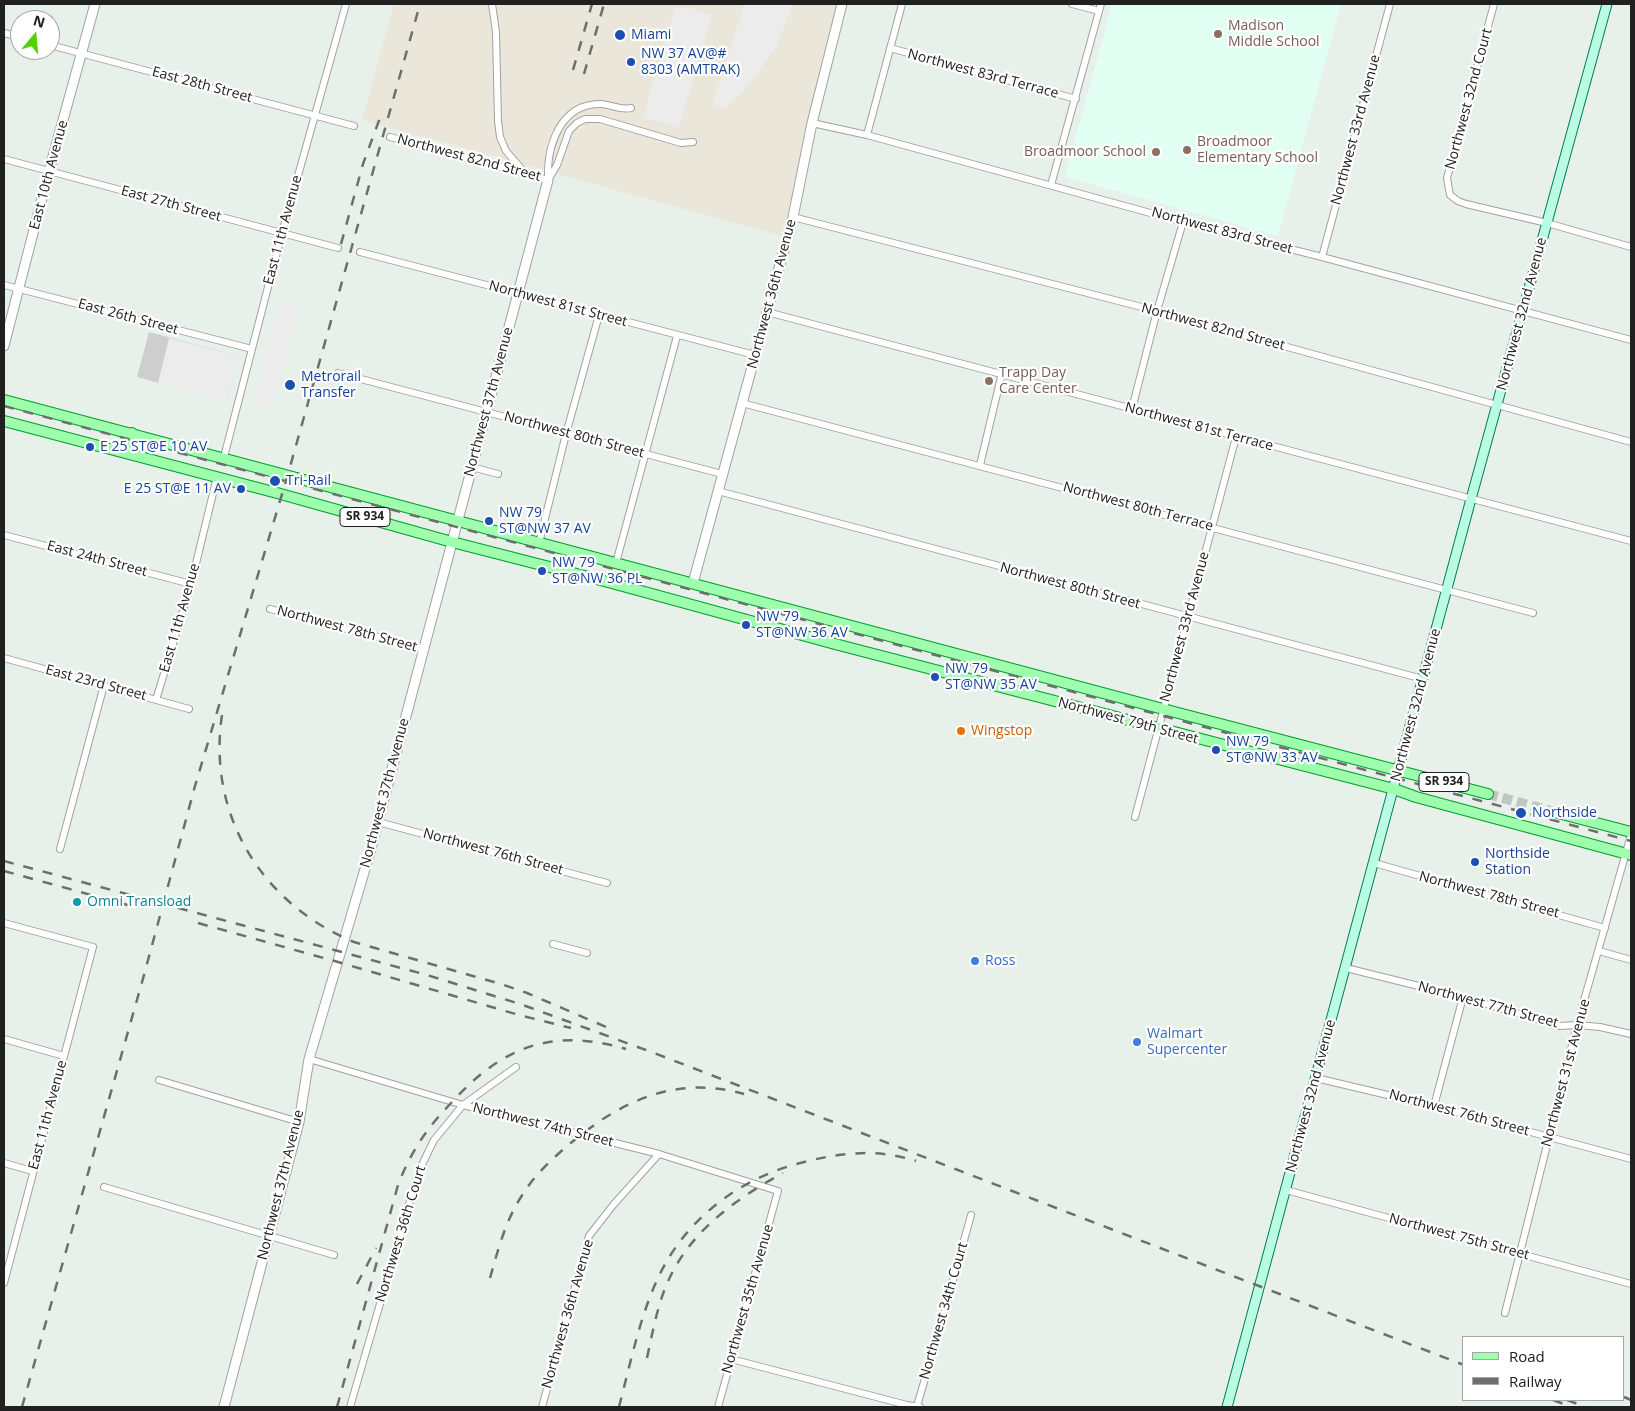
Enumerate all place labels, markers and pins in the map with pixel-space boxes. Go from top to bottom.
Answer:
place label: Madison Middle School [1228,18,1320,50]
place label: Miami [631,27,671,43]
marker: Miami [613,28,627,42]
marker: Madison Middle School [1212,28,1224,40]
place label: NW 37 AV@# 8303 (AMTRAK) [641,46,740,78]
marker: NW 37 AV@# 8303 (AMTRAK) [625,56,637,68]
place label: Broadmoor Elementary School [1197,134,1318,166]
place label: Broadmoor School [1024,144,1146,160]
marker: Broadmoor Elementary School [1181,144,1193,156]
marker: Broadmoor School [1150,146,1162,158]
place label: Trapp Day Care Center [999,365,1077,398]
place label: Metrorail Transfer [301,369,361,402]
marker: Trapp Day Care Center [983,375,995,387]
marker: Metrorail Transfer [283,378,297,392]
place label: E 25 ST@E 10 AV [100,439,207,455]
marker: E 25 ST@E 10 AV [84,441,96,453]
place label: Tri-Rail [286,473,331,489]
marker: Tri-Rail [268,474,282,488]
place label: E 25 ST@E 11 AV [124,481,231,497]
marker: E 25 ST@E 11 AV [235,483,247,495]
place label: NW 79 ST@NW 37 AV [499,505,591,538]
marker: NW 79 ST@NW 37 AV [483,515,495,527]
place label: NW 79 ST@NW 36 PL [552,555,642,588]
marker: NW 79 ST@NW 36 PL [536,565,548,577]
place label: NW 79 ST@NW 36 AV [756,609,848,642]
marker: NW 79 ST@NW 36 AV [740,619,752,631]
place label: NW 79 ST@NW 35 AV [945,661,1037,694]
marker: NW 79 ST@NW 35 AV [929,671,941,683]
place label: Wingstop [971,723,1032,739]
marker: Wingstop [955,725,967,737]
place label: NW 79 ST@NW 33 AV [1226,734,1318,766]
marker: NW 79 ST@NW 33 AV [1210,744,1222,756]
place label: Northside [1532,805,1597,821]
marker: Northside [1514,806,1528,820]
place label: Northside Station [1485,846,1550,879]
marker: Northside Station [1469,856,1481,868]
place label: Omni Transload [87,894,191,910]
marker: Omni Transload [71,896,83,908]
place label: Ross [985,953,1015,969]
marker: Ross [969,955,981,967]
place label: Walmart Supercenter [1147,1026,1227,1058]
marker: Walmart Supercenter [1131,1036,1143,1048]

